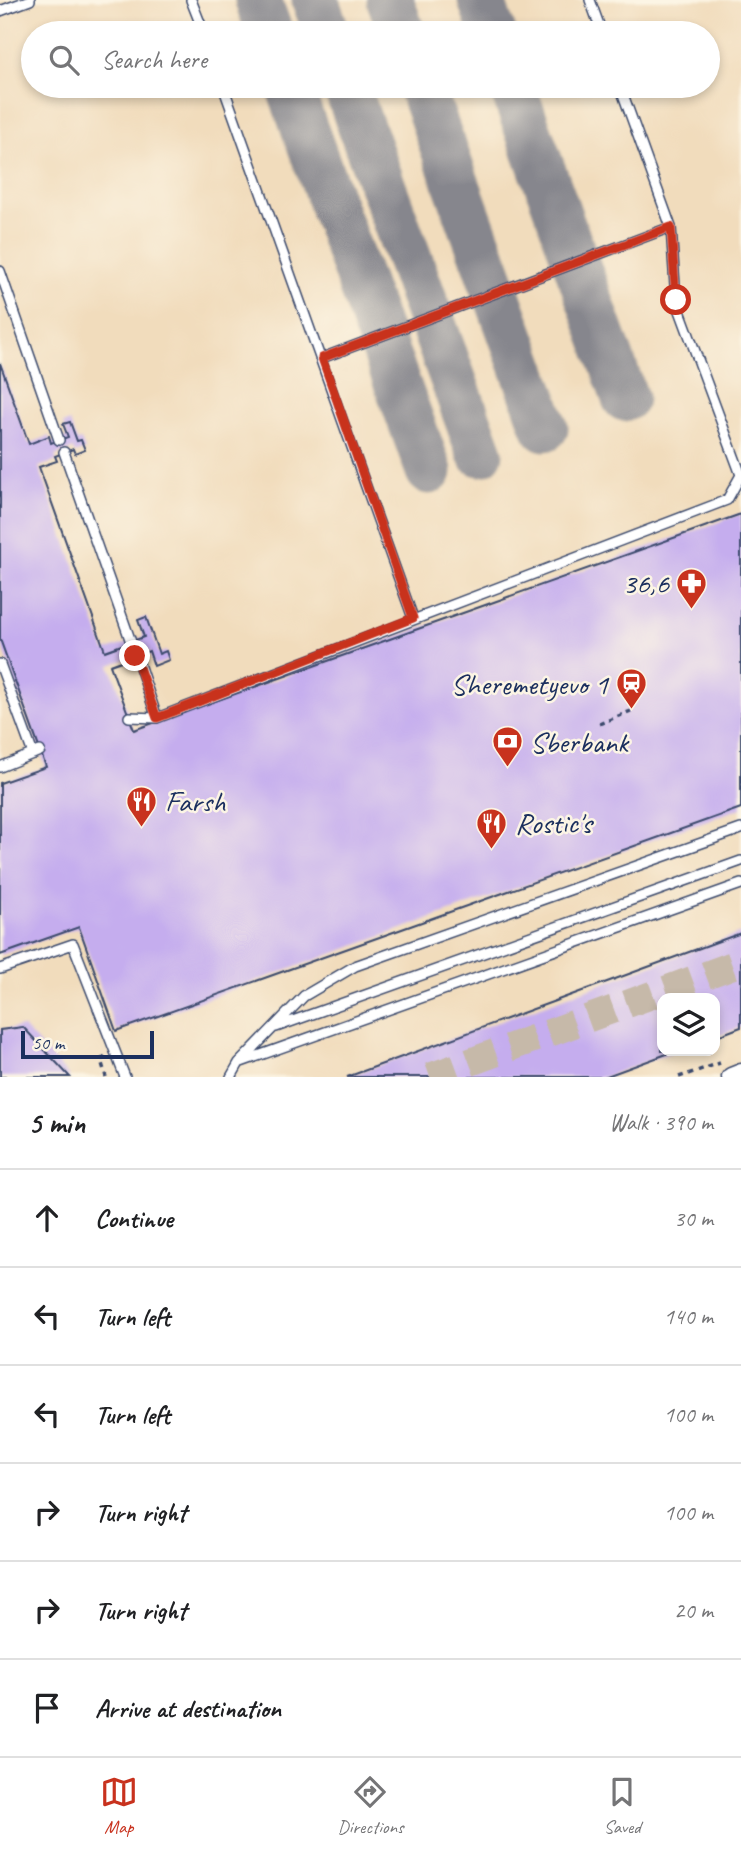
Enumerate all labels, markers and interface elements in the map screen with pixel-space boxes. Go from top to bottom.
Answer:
search box [21,21,720,98]
icon: search [45,41,83,79]
text: Search here [101,43,207,76]
route start [660,284,691,315]
place label: 36,6 [623,564,670,602]
pharmacy icon: 36,6 [675,566,709,610]
route end [119,640,150,671]
place label: Sheremetyevo 1 [451,665,609,703]
station icon: Sheremetyevo 1 [614,667,648,711]
place label: Sberbank [530,723,630,761]
bank icon: Sberbank [490,725,524,769]
place label: Farsh [165,782,226,820]
restaurant icon: Farsh [125,784,159,828]
place label: Rostiс's [515,804,594,842]
restaurant icon: Rostiс's [475,806,509,850]
map controls [657,993,720,1056]
button: layers [657,993,720,1056]
scale bar [21,1028,154,1060]
text: 50 m [32,1031,64,1055]
text: 5 min [28,1104,85,1142]
text: Walk · 390 m [609,1108,713,1137]
icon: ahead [28,1199,66,1237]
text: Continue [95,1202,173,1235]
text: 30 m [674,1204,713,1233]
icon: left [28,1297,66,1335]
text: Turn left [95,1300,170,1333]
text: 140 m [664,1302,713,1331]
icon: left [28,1395,66,1433]
text: Turn left [95,1398,170,1431]
text: 100 m [664,1400,713,1429]
icon: right [28,1493,66,1531]
text: Turn right [95,1496,186,1529]
text: 100 m [664,1498,713,1527]
icon: right [28,1591,66,1629]
text: Turn right [95,1594,186,1627]
text: 20 m [674,1596,713,1625]
icon: arrive [28,1689,66,1727]
text: Arrive at destination [95,1692,281,1725]
tab: Map [100,1773,138,1839]
tab: Directions [337,1773,404,1839]
tab: Saved [603,1773,641,1839]

